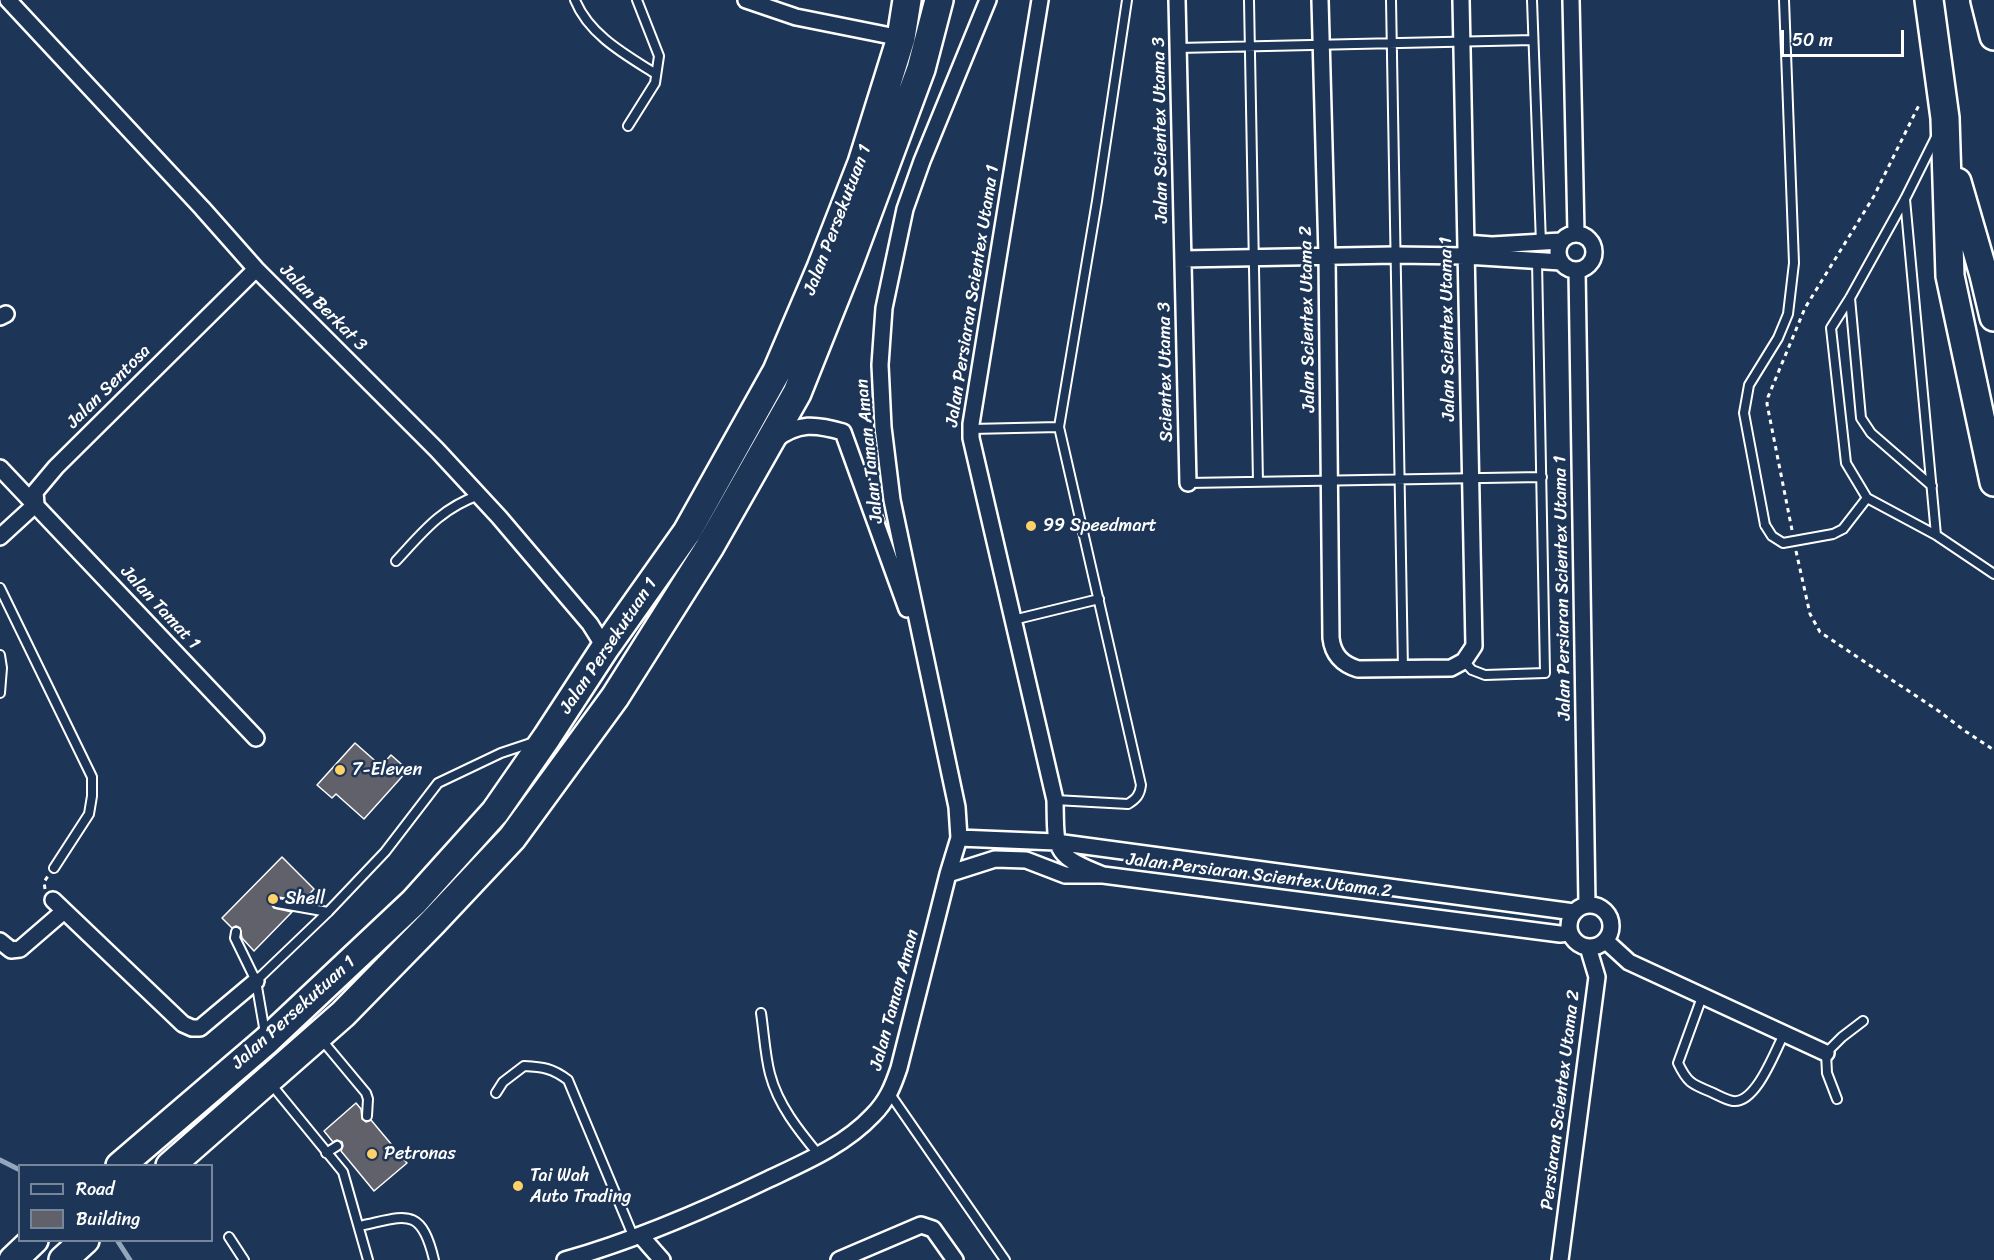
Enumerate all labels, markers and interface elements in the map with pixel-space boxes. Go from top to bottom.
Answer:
scale bar [1784,18,1907,56]
text: 50 m [1792,24,1833,56]
street label: Jalan Scientex Utama 3 [1149,37,1173,223]
street label: Jalan Persekutuan 1 [799,142,877,298]
street label: Jalan Persiaran Scientex Utama 1 [942,164,1004,428]
street label: Jalan Scientex Utama 2 [1296,225,1320,413]
street label: Jalan Scientex Utama 1 [1436,237,1460,421]
street label: Jalan Berkat 3 [275,260,371,356]
street label: Scientex Utama 3 [1154,302,1178,442]
street label: Jalan Sentosa [63,341,155,433]
street label: Jalan Taman Aman [852,378,888,524]
street label: Jalan Persiaran Scientex Utama 1 [1550,455,1576,721]
place label: 99 Speedmart [1043,515,1157,537]
marker: 99 Speedmart [1024,519,1038,533]
street label: Jalan Tamat 1 [116,562,204,654]
street label: Jalan Persekutuan 1 [556,574,662,718]
place label: 7-Eleven [352,759,422,781]
marker: 7-Eleven [333,763,347,777]
street label: Jalan Persiaran Scientex Utama 2 [1125,849,1393,903]
place label: Shell [285,888,325,910]
marker: Shell [266,892,280,906]
street label: Jalan Taman Aman [866,927,924,1073]
street label: Jalan Persekutuan 1 [228,952,360,1074]
street label: Persiaran Scientex Utama 2 [1537,989,1585,1211]
place label: Petronas [384,1143,456,1165]
marker: Petronas [365,1147,379,1161]
legend [18,1164,213,1242]
place label: Tai Wah Auto Trading [530,1165,631,1208]
text: Road [76,1173,115,1205]
marker: Tai Wah Auto Trading [511,1179,525,1193]
text: Building [76,1203,140,1235]

